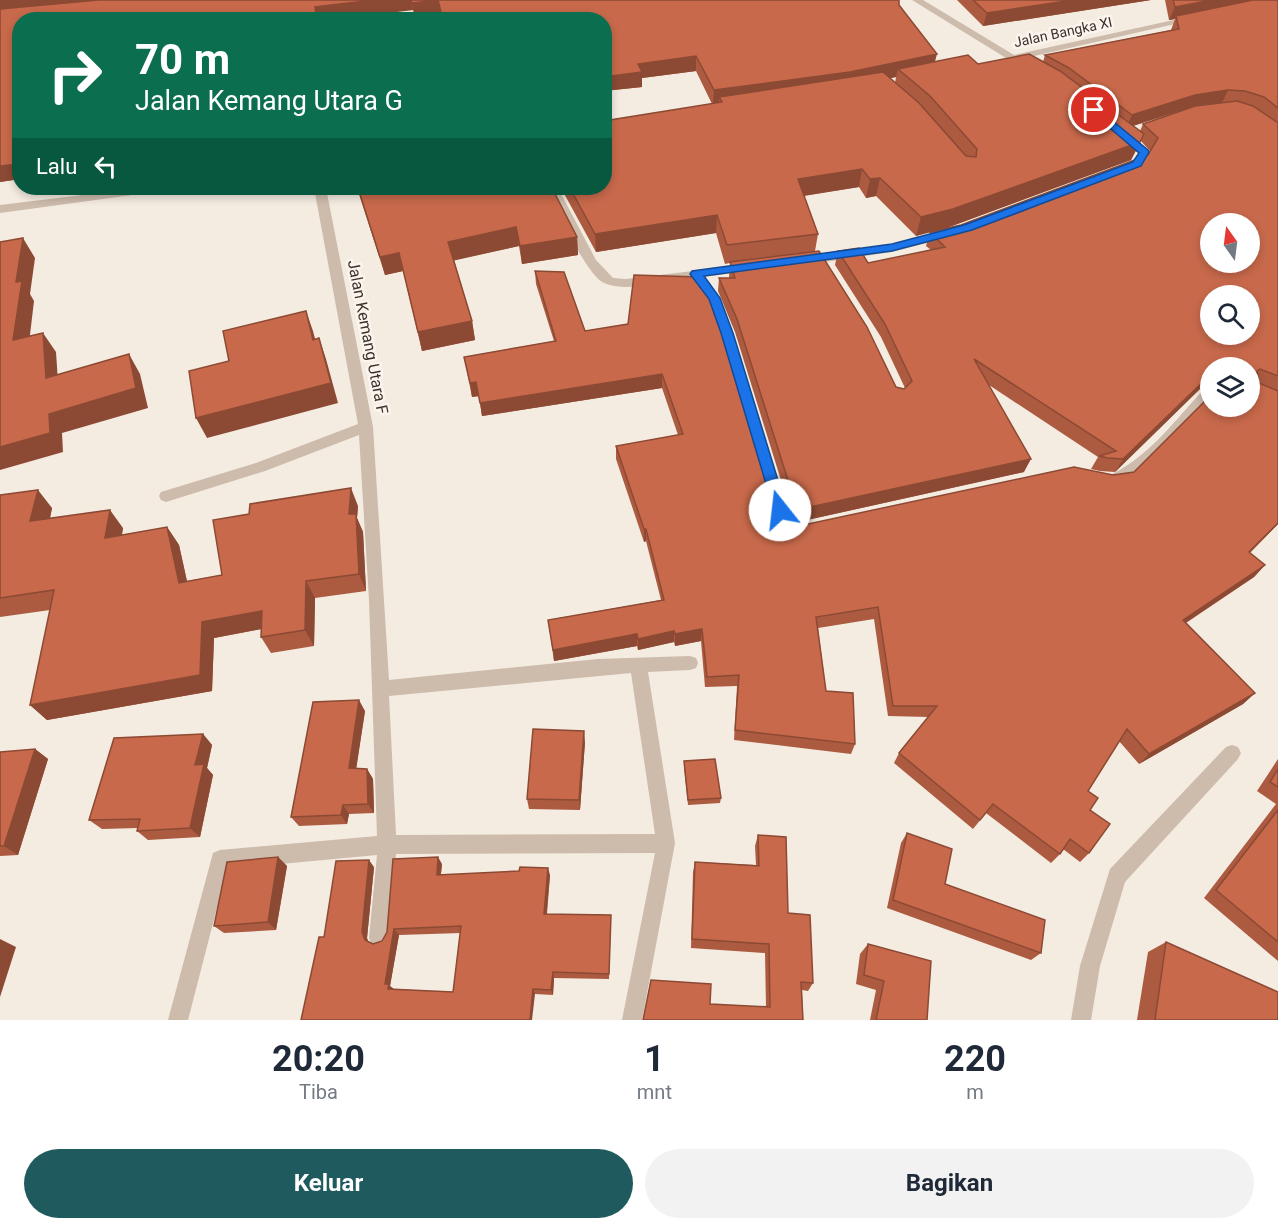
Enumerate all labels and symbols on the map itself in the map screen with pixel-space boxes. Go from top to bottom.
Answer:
street label: Jalan Bangka XI [1012,14,1114,50]
pin [1068,84,1119,135]
north arrow [1200,213,1260,273]
street label: Jalan Kemang Utara F [344,258,392,416]
position arrow [748,478,812,542]

